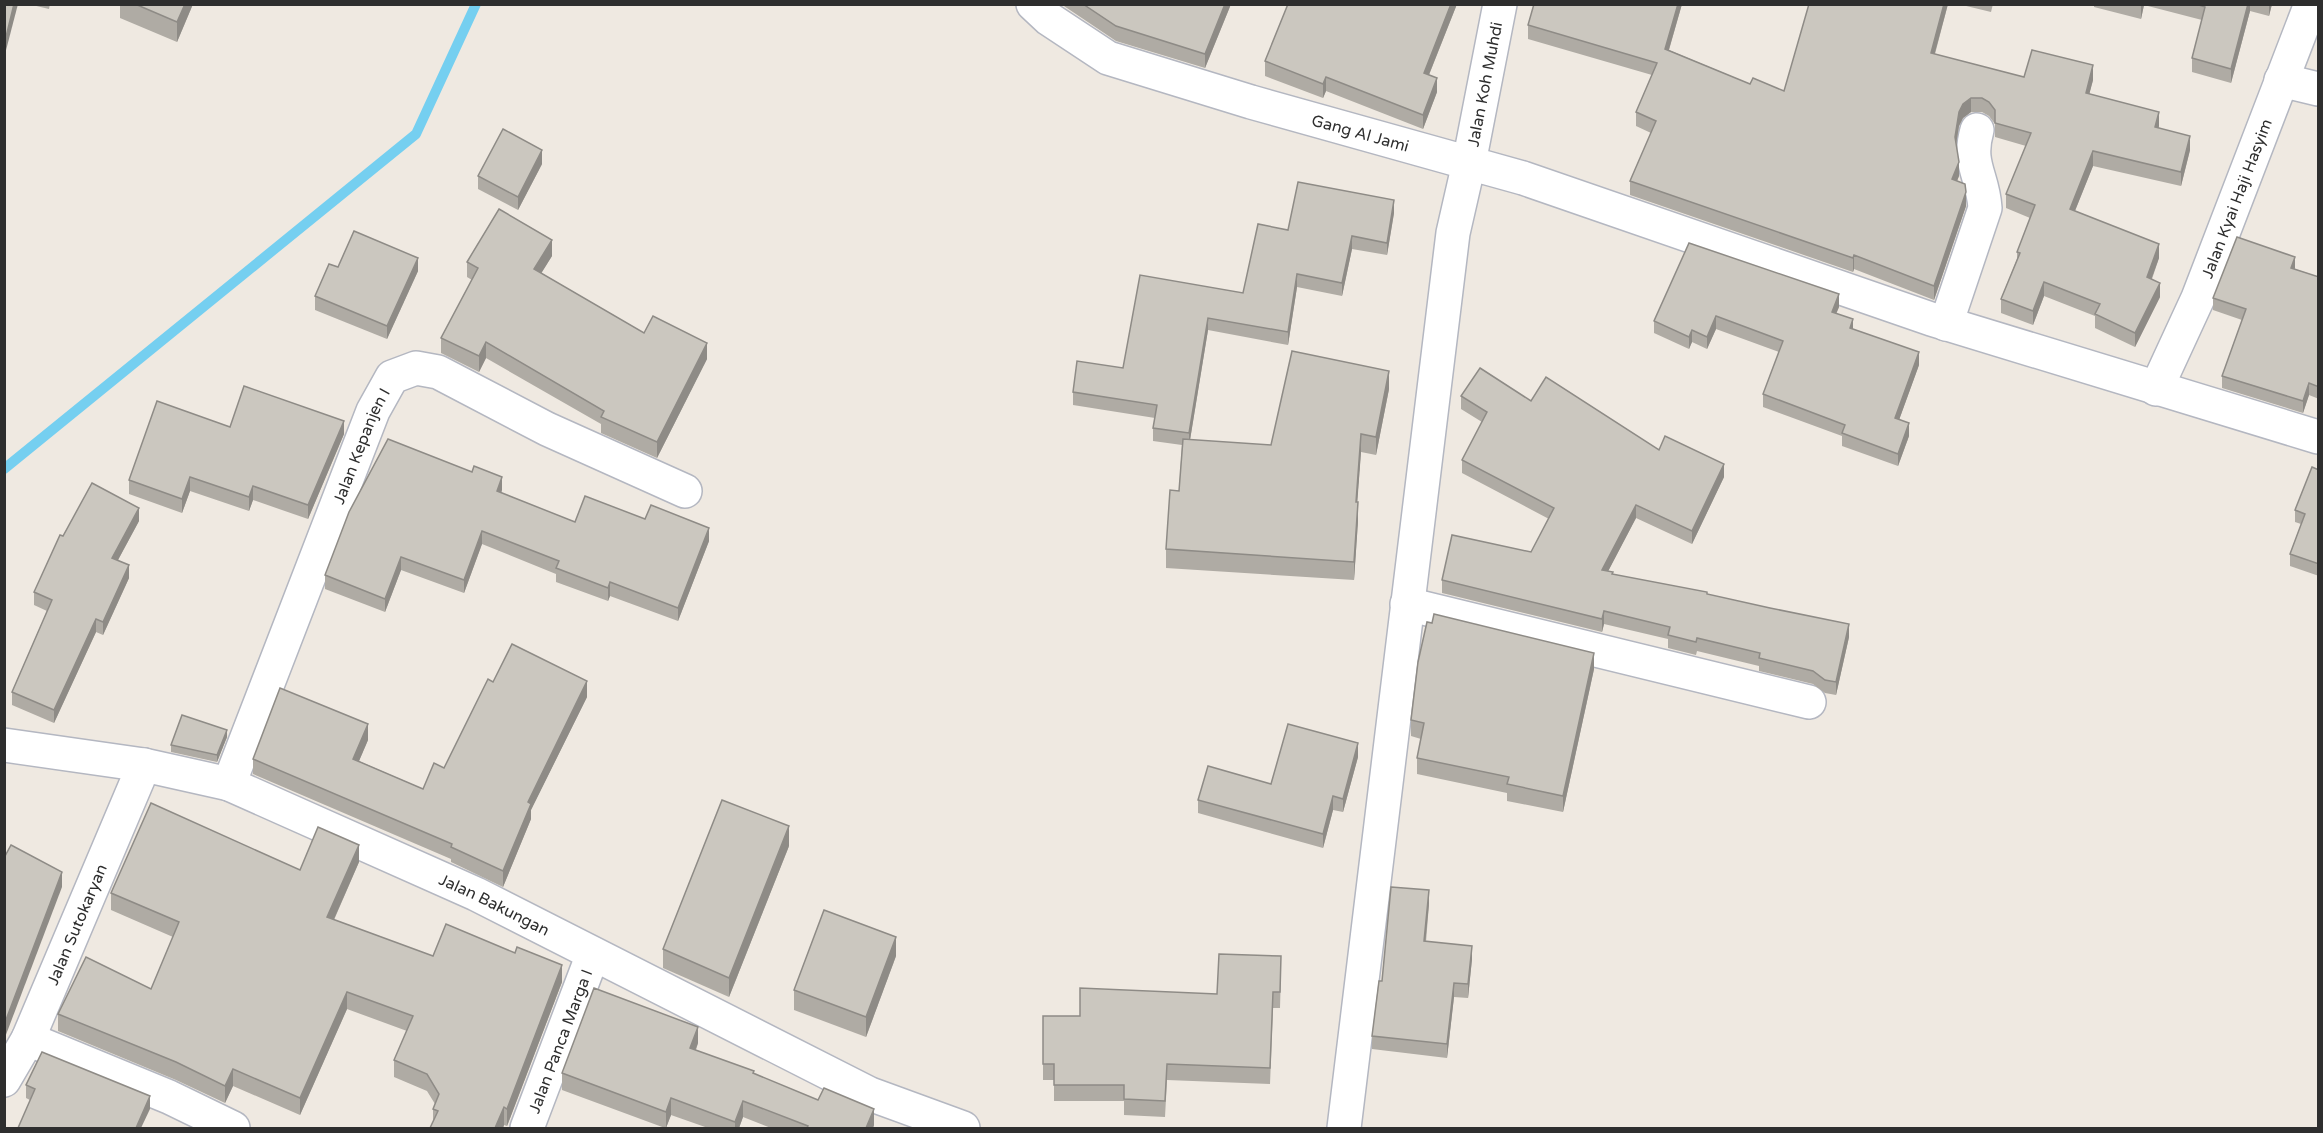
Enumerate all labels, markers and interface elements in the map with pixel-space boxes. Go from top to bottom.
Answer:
street label: Jalan Koh Muhdi [1463,20,1507,148]
street label: Gang Al Jami [1309,110,1411,157]
street label: Jalan Kyai Haji Hasyim [2198,116,2277,281]
street label: Jalan Kepanjen I [329,385,395,507]
street label: Jalan Sutokaryan [43,861,112,988]
street label: Jalan Bakungan [436,870,553,941]
street label: Jalan Panca Marga I [525,967,597,1116]

